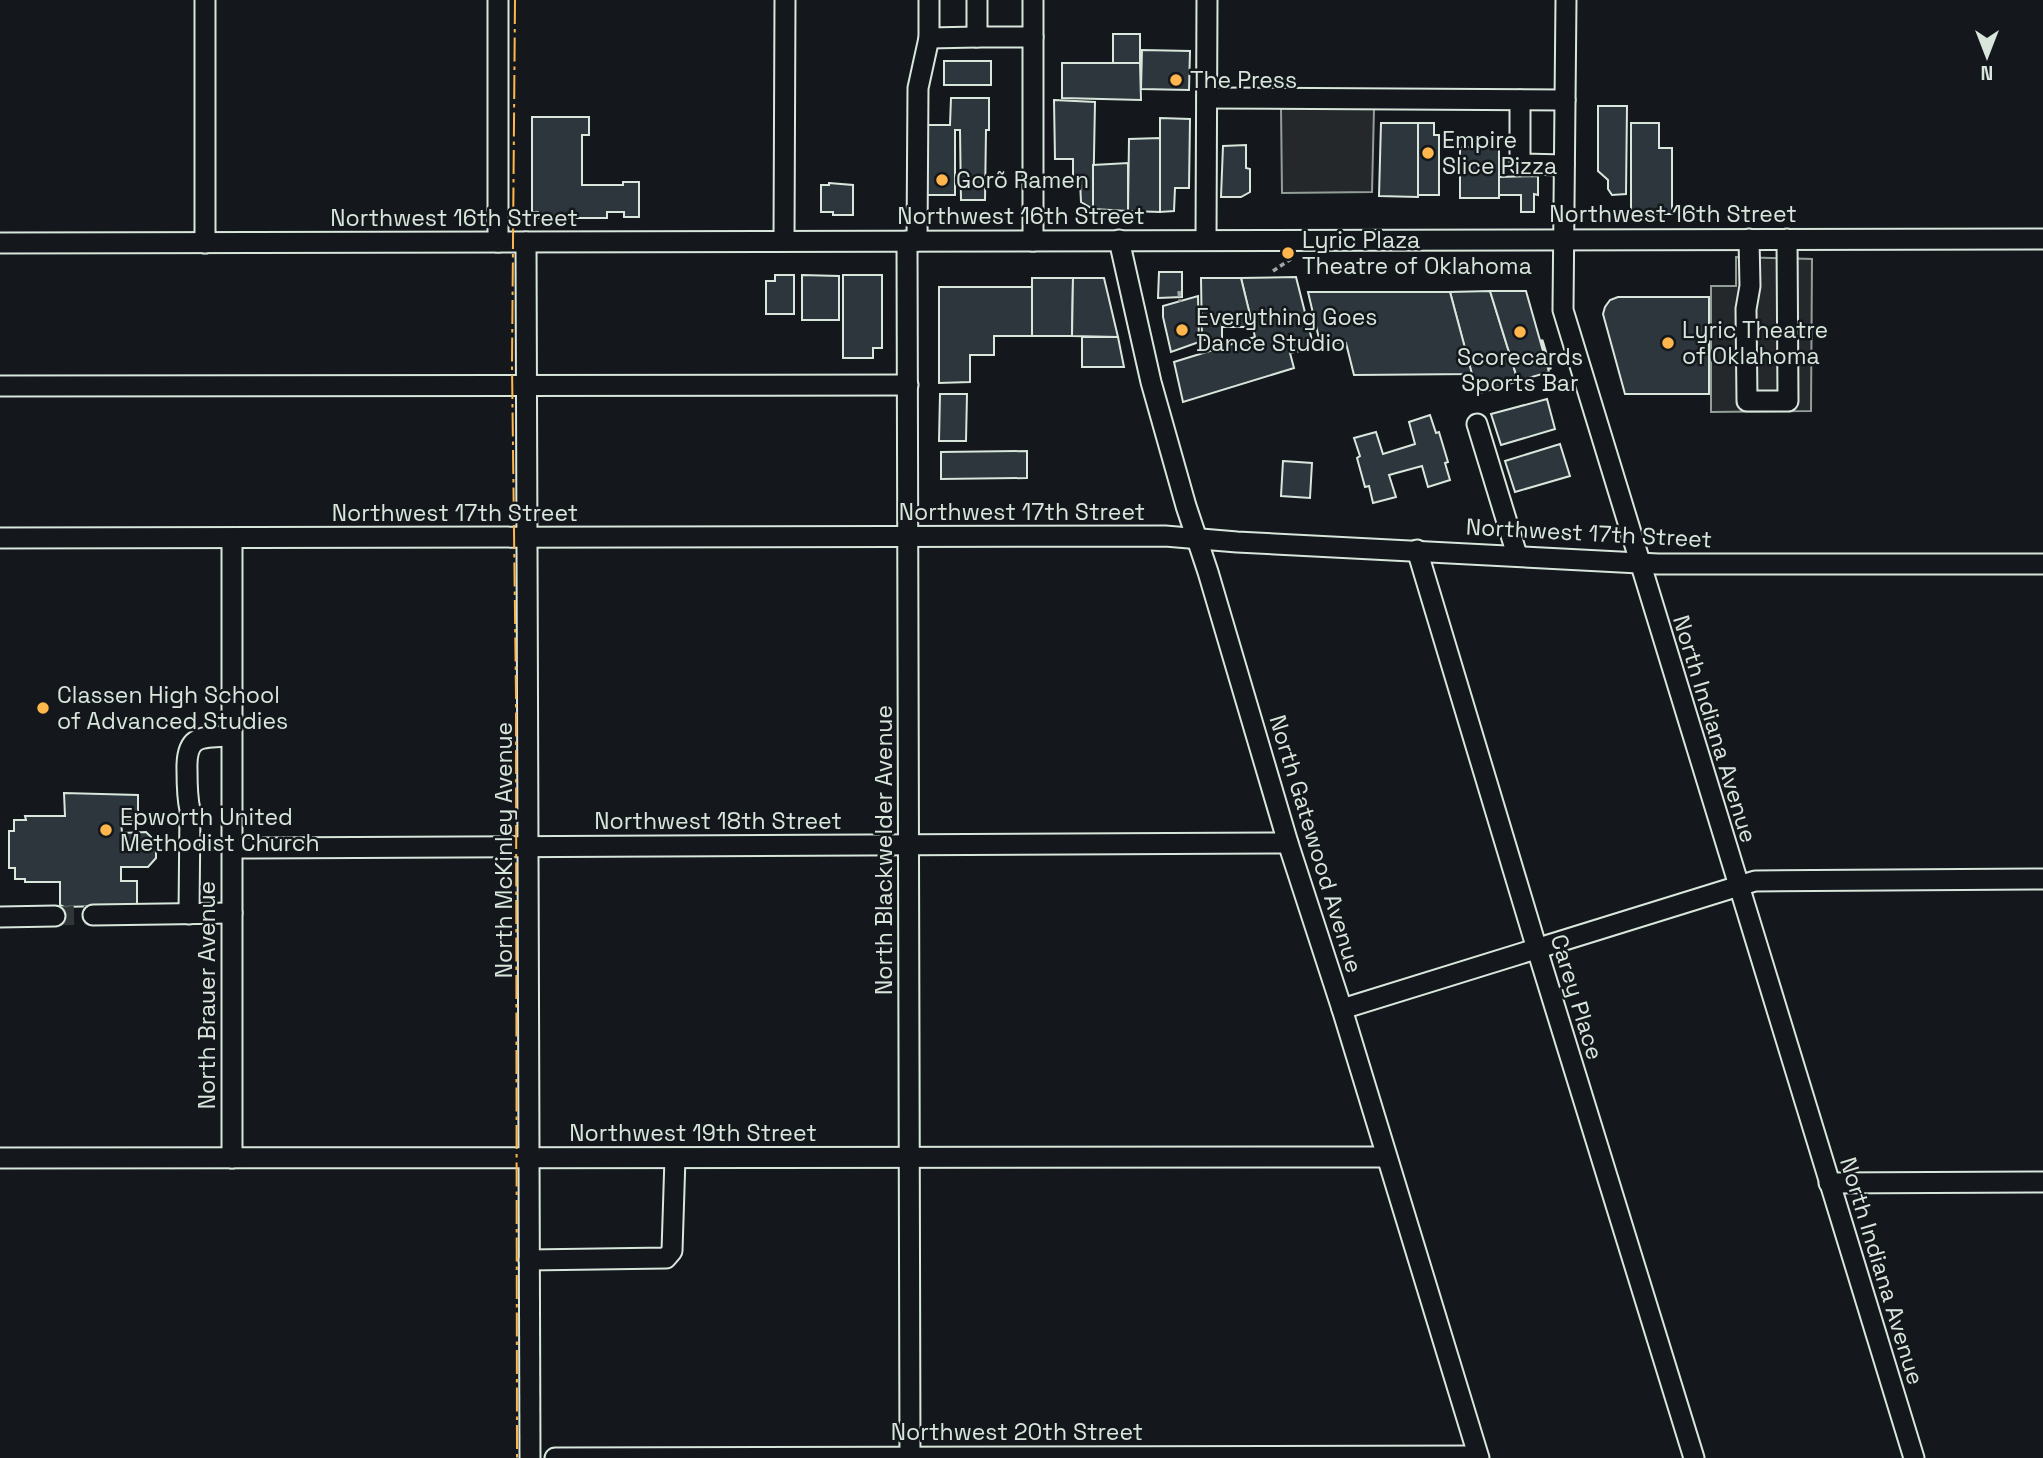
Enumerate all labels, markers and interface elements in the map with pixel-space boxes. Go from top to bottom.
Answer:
north arrow [1952,21,2022,91]
text: N [1981,60,1993,85]
place label: The Press [1190,65,1297,95]
marker: The Press [1168,72,1184,88]
place label: Empire Slice Pizza [1442,125,1557,181]
marker: Empire Slice Pizza [1420,145,1436,161]
place label: Gorõ Ramen [956,165,1089,195]
marker: Gorõ Ramen [934,172,950,188]
street label: Northwest 16th Street [1549,199,1797,229]
street label: Northwest 16th Street [897,201,1145,231]
street label: Northwest 16th Street [330,203,578,233]
place label: Lyric Plaza Theatre of Oklahoma [1302,225,1532,281]
marker: Lyric Plaza Theatre of Oklahoma [1280,245,1296,261]
place label: Everything Goes Dance Studio [1196,302,1377,358]
place label: Lyric Theatre of Oklahoma [1682,315,1828,371]
marker: Everything Goes Dance Studio [1174,322,1190,338]
marker: Scorecards Sports Bar [1512,324,1528,340]
marker: Lyric Theatre of Oklahoma [1660,335,1676,351]
place label: Scorecards Sports Bar [1457,342,1583,398]
street label: Northwest 17th Street [899,497,1145,527]
street label: Northwest 17th Street [332,498,578,528]
street label: Northwest 17th Street [1465,512,1713,554]
street label: North Indiana Avenue [1666,612,1764,846]
place label: Classen High School of Advanced Studies [57,680,288,736]
marker: Classen High School of Advanced Studies [35,700,51,716]
street label: North Blackwelder Avenue [869,705,899,995]
street label: North Gatewood Avenue [1262,711,1370,977]
street label: North McKinley Avenue [489,722,519,978]
place label: Epworth United Methodist Church [120,802,320,858]
street label: Northwest 18th Street [594,806,842,836]
marker: Epworth United Methodist Church [98,822,114,838]
street label: North Brauer Avenue [192,881,222,1109]
street label: Carey Place [1544,931,1610,1063]
street label: Northwest 19th Street [569,1118,817,1148]
street label: North Indiana Avenue [1833,1154,1931,1388]
street label: Northwest 20th Street [891,1417,1143,1447]

